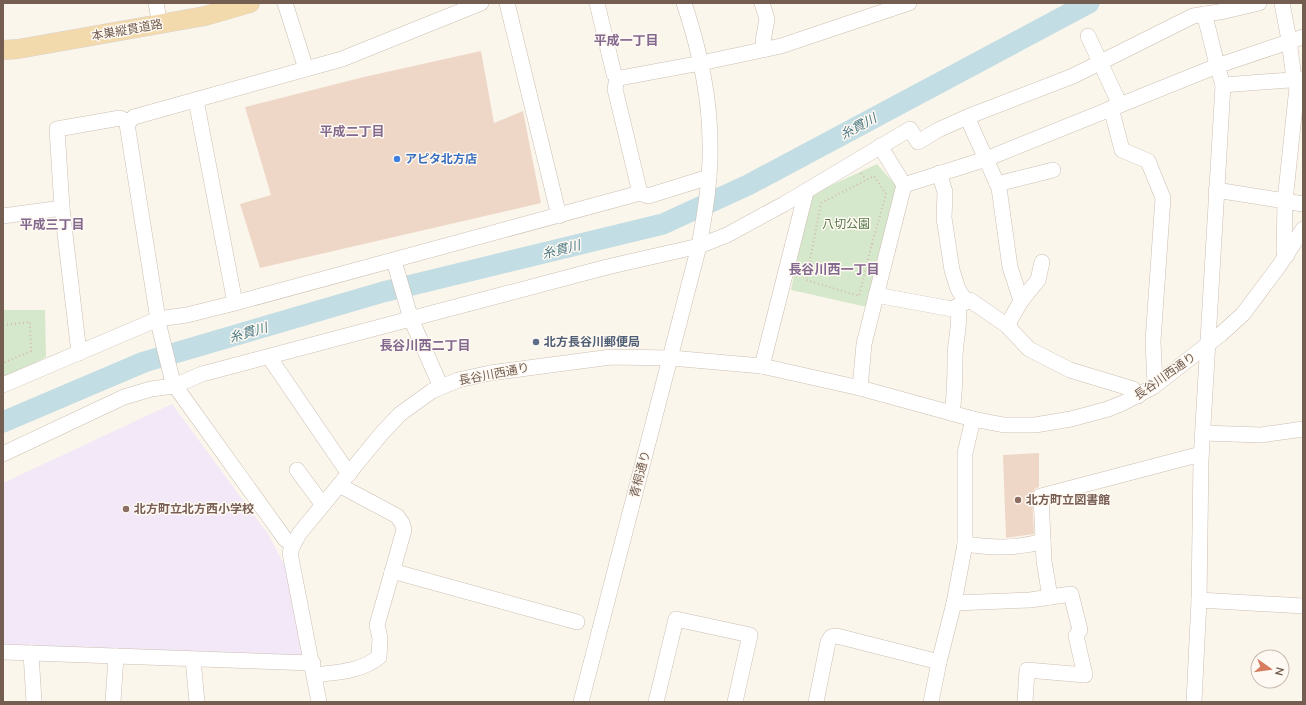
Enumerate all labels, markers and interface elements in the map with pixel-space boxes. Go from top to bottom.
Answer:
street label: 本巣縦貫道路 [90,16,164,44]
district label: 平成一丁目 [593,32,659,50]
water label: 糸貫川 [837,109,882,144]
district label: 平成二丁目 [319,123,385,141]
place label: アピタ北方店 [405,151,477,167]
marker: アピタ北方店 [392,154,402,164]
district label: 平成三丁目 [19,216,85,234]
park label: 八切公園 [822,216,870,232]
water label: 糸貫川 [540,236,584,263]
district label: 長谷川西一丁目 [788,261,880,279]
water label: 糸貫川 [227,318,271,347]
place label: 北方長谷川郵便局 [544,334,640,350]
district label: 長谷川西二丁目 [379,337,471,355]
marker: 北方長谷川郵便局 [531,337,541,347]
street label: 長谷川西通り [1131,349,1199,403]
street label: 長谷川西通り [457,359,531,389]
street label: 青桐通り [626,449,654,499]
place label: 北方町立図書館 [1026,492,1110,508]
marker: 北方町立図書館 [1013,495,1023,505]
place label: 北方町立北方西小学校 [134,501,254,517]
marker: 北方町立北方西小学校 [121,504,131,514]
north arrow [1250,649,1290,689]
text: N [1271,665,1287,677]

